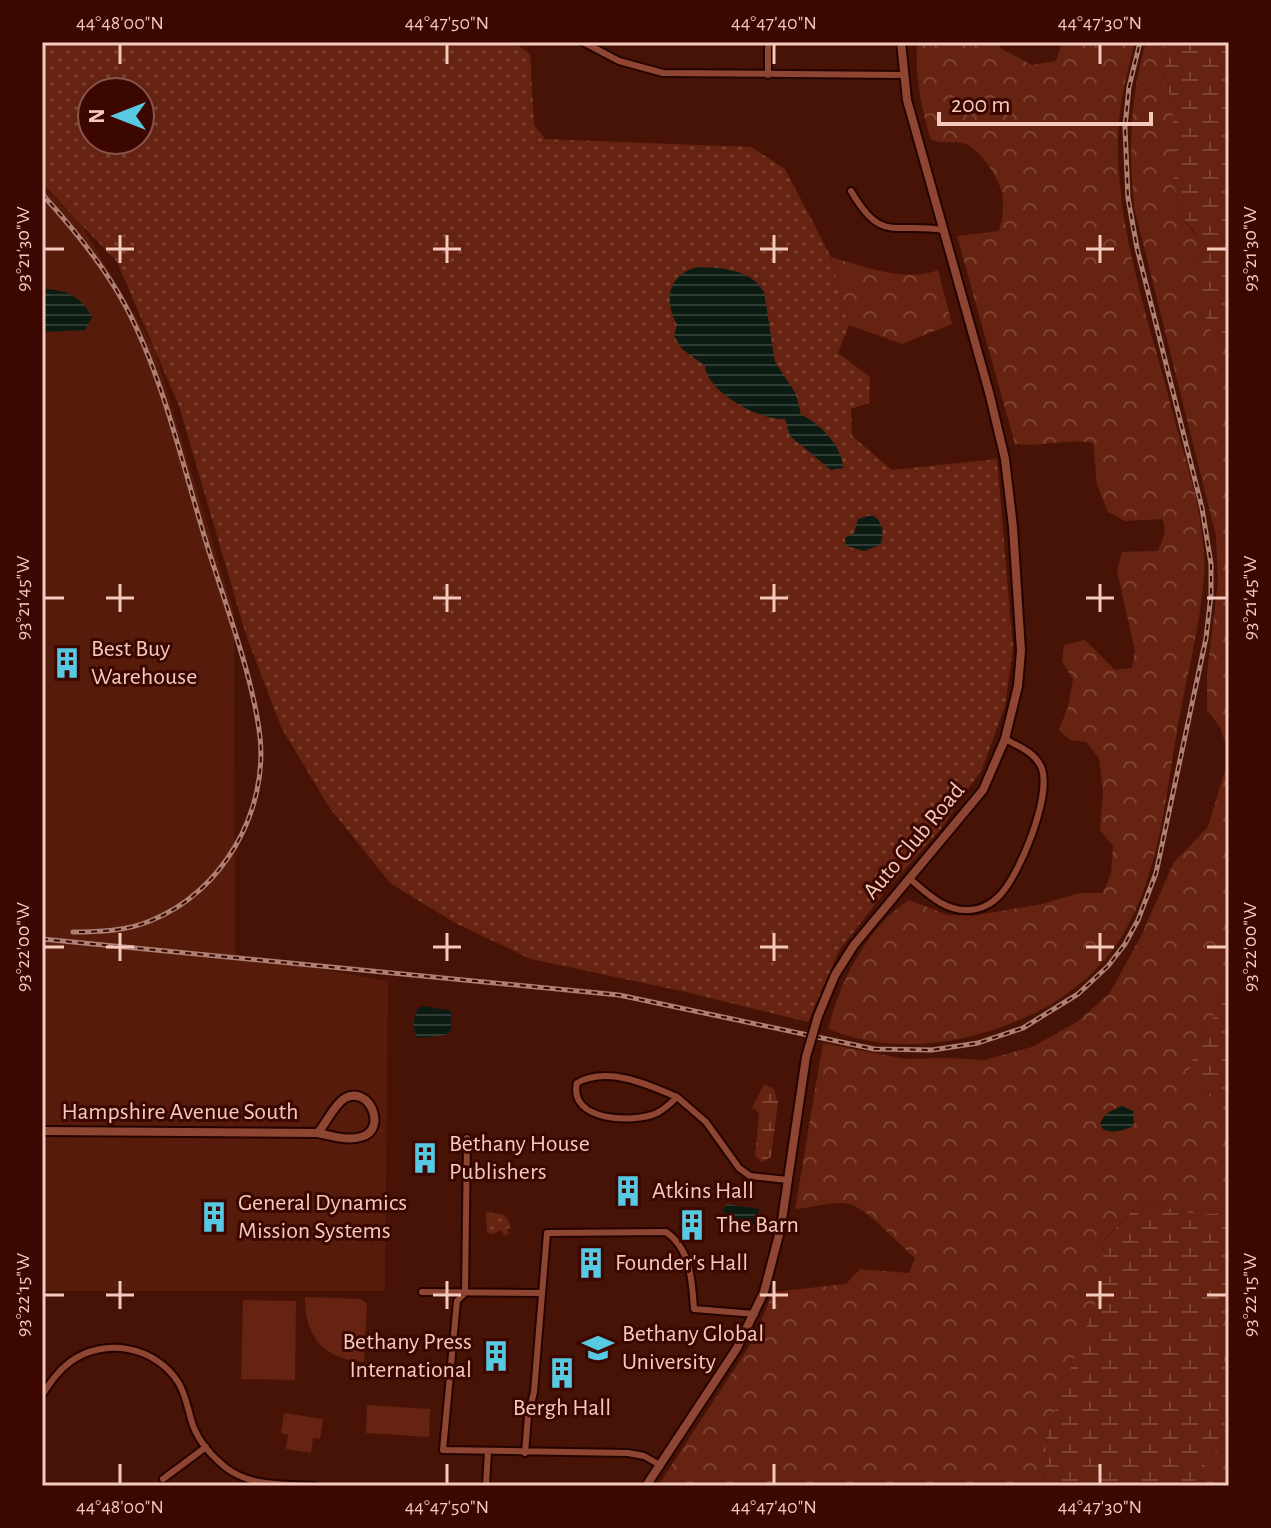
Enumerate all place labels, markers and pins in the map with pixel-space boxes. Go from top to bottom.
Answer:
place label: Best Buy Warehouse [91,637,197,689]
building icon: Best Buy Warehouse [50,646,84,680]
place label: Bethany House Publishers [449,1132,590,1184]
building icon: Bethany House Publishers [408,1141,442,1175]
building icon: Atkins Hall [611,1174,645,1208]
place label: Atkins Hall [652,1179,754,1203]
place label: General Dynamics Mission Systems [238,1191,407,1243]
building icon: General Dynamics Mission Systems [197,1200,231,1234]
building icon: The Barn [675,1208,709,1242]
place label: The Barn [716,1213,799,1237]
building icon: Founder's Hall [574,1246,608,1280]
place label: Founder's Hall [615,1251,748,1275]
place label: Bethany Global University [622,1322,764,1374]
place label: Bethany Press International [342,1330,472,1382]
school or university icon: Bethany Global University [581,1331,615,1365]
building icon: Bethany Press International [479,1339,513,1373]
building icon: Bergh Hall [545,1356,579,1390]
place label: Bergh Hall [513,1396,611,1420]

